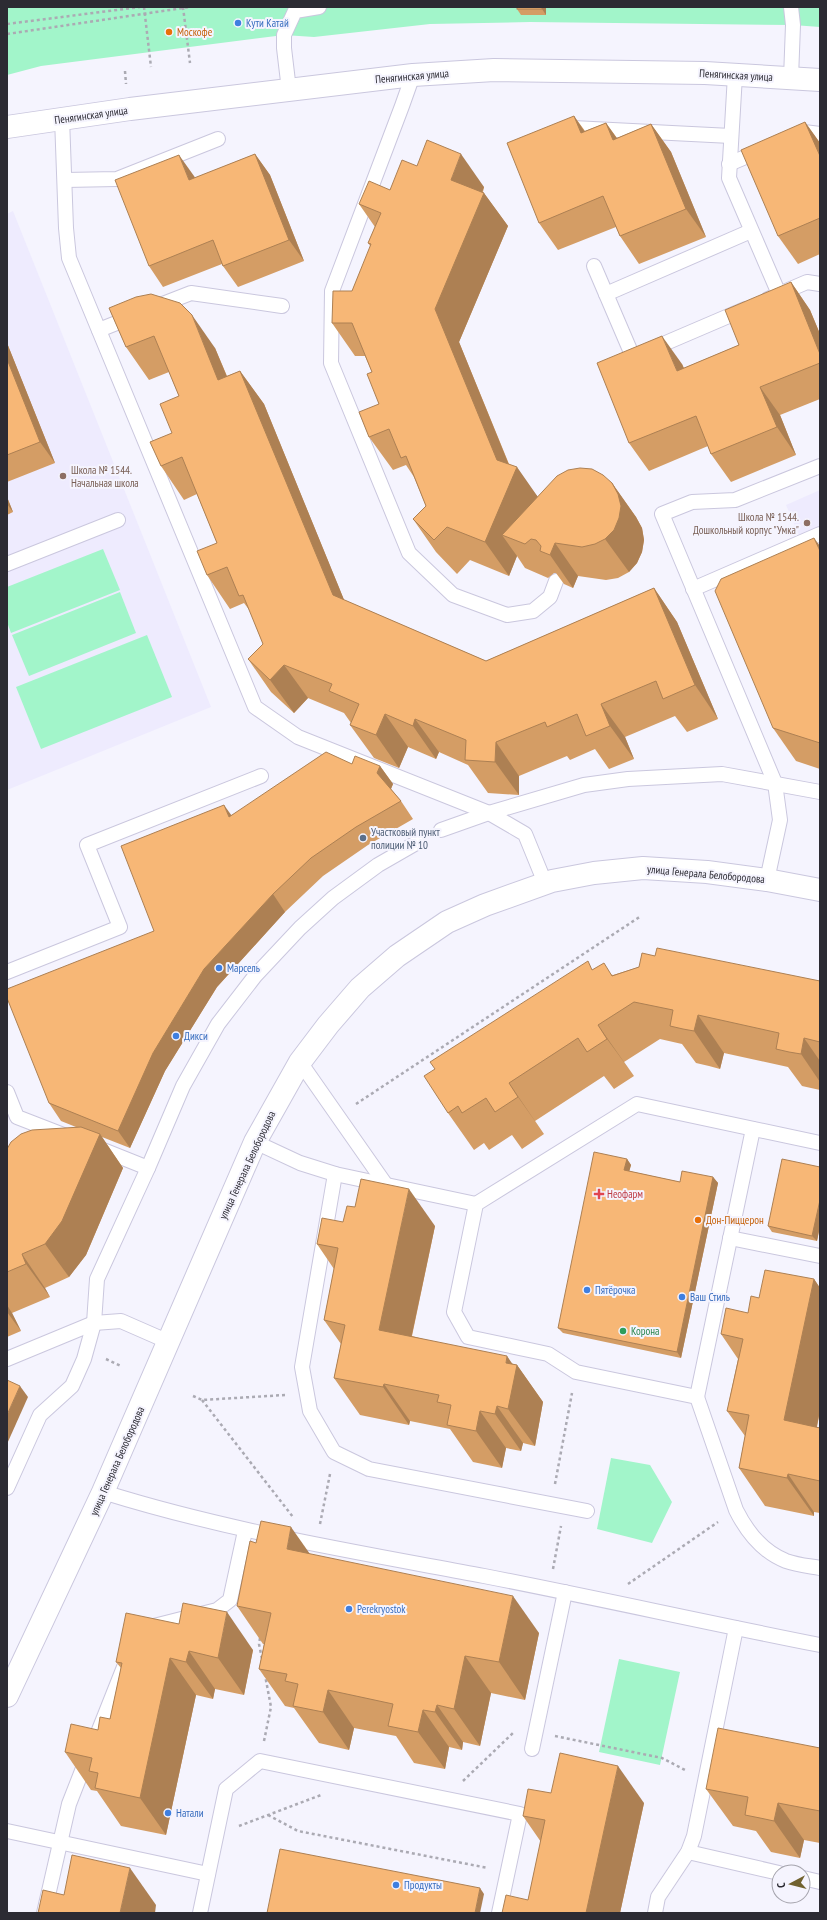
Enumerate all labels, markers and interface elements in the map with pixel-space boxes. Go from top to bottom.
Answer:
place label: Кути Катай [246,16,289,30]
marker: Кути Катай [233,18,243,28]
place label: Москофе [177,25,213,39]
marker: Москофе [164,27,174,37]
street label: Пенягинская улица [375,66,449,86]
street label: Пенягинская улица [699,66,773,84]
street label: Пенягинская улица [53,103,129,127]
place label: Школа № 1544. Начальная школа [71,463,139,490]
marker: Школа № 1544. Начальная школа [58,471,68,481]
place label: Школа № 1544. Дошкольный корпус "Умка" [693,510,799,537]
marker: Школа № 1544. Дошкольный корпус "Умка" [802,518,812,528]
place label: Участковый пункт полиции № 10 [371,825,440,852]
marker: Участковый пункт полиции № 10 [358,833,368,843]
street label: улица Генерала Белобородова [647,862,765,886]
place label: Марсель [227,961,260,975]
marker: Марсель [214,963,224,973]
place label: Дикси [184,1029,208,1043]
marker: Дикси [171,1031,181,1041]
street label: улица Генерала Белобородова [216,1109,278,1221]
place label: Неофарм [607,1187,643,1201]
marker: Неофарм [594,1189,604,1199]
place label: Дон-Пиццерон [706,1213,764,1227]
marker: Дон-Пиццерон [693,1215,703,1225]
place label: Пятёрочка [595,1283,636,1297]
marker: Пятёрочка [582,1285,592,1295]
place label: Ваш Стиль [690,1290,730,1304]
marker: Ваш Стиль [677,1292,687,1302]
place label: Корона [631,1324,659,1338]
marker: Корона [618,1326,628,1336]
street label: улица Генерала Белобородова [87,1404,147,1518]
place label: Perekryostok [357,1602,406,1616]
marker: Perekryostok [344,1604,354,1614]
place label: Натали [176,1806,204,1820]
marker: Натали [163,1808,173,1818]
north arrow [771,1864,811,1904]
place label: Продукты [404,1878,442,1892]
marker: Продукты [391,1880,401,1890]
text: С [774,1882,788,1889]

